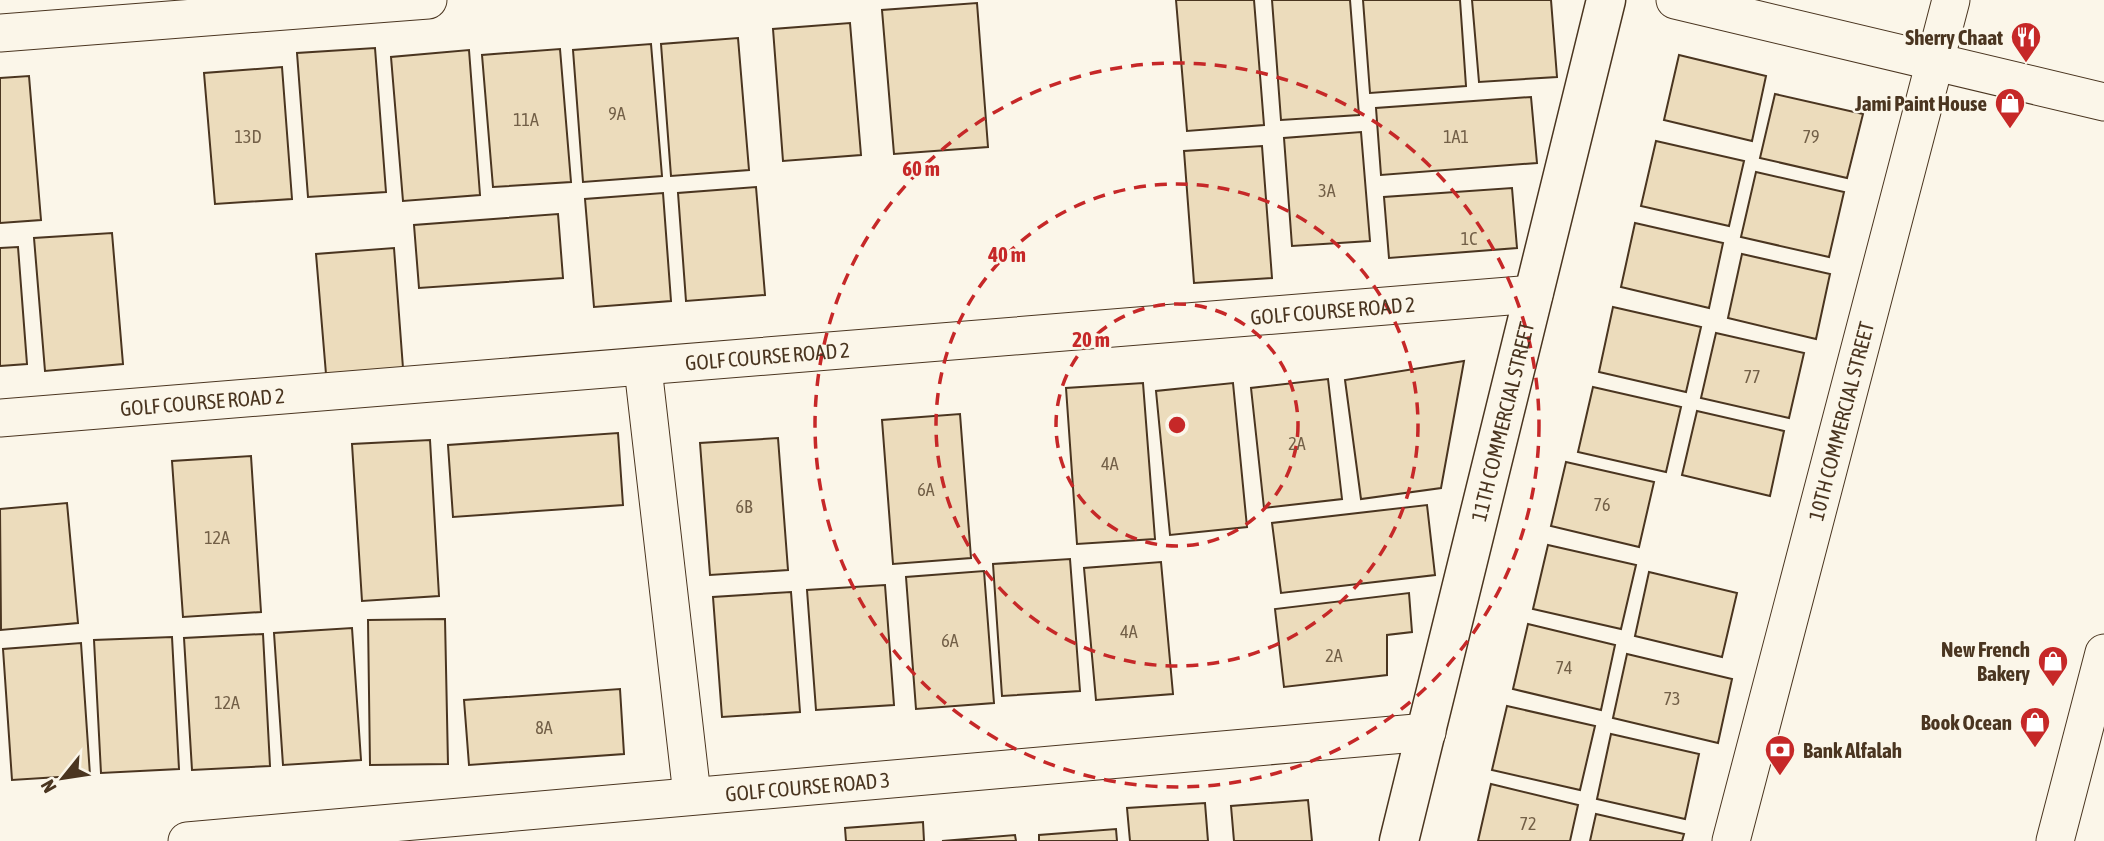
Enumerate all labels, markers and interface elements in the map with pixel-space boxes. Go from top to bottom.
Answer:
restaurant icon: Sherry Chaat [2009,20,2043,64]
place label: Sherry Chaat [1905,25,2003,49]
shop icon: Jami Paint House [1993,86,2027,130]
place label: Jami Paint House [1854,91,1987,115]
house number: 9A [608,103,626,124]
house number: 11A [513,109,539,130]
house number: 13D [235,126,262,147]
house number: 1A1 [1443,126,1469,147]
house number: 79 [1803,126,1819,147]
text: 60 m [902,156,940,180]
house number: 3A [1318,180,1336,201]
house number: 1C [1461,228,1477,249]
text: 40 m [987,242,1026,266]
street label: GOLF COURSE ROAD 2 [1249,292,1416,329]
street label: 11TH COMMERCIAL STREET [1466,319,1538,524]
street label: 10TH COMMERCIAL STREET [1803,319,1878,523]
text: 20 m [1072,327,1110,351]
street label: GOLF COURSE ROAD 2 [684,337,851,375]
house number: 77 [1744,366,1760,387]
street label: GOLF COURSE ROAD 2 [119,383,286,420]
centre of rings [1165,413,1189,437]
house number: 2A [1288,433,1306,454]
house number: 4A [1101,453,1119,474]
house number: 6A [917,479,935,500]
house number: 76 [1594,494,1610,515]
house number: 6B [736,496,753,517]
house number: 12A [204,527,230,548]
house number: 4A [1120,621,1138,642]
house number: 6A [941,630,959,651]
place label: New French Bakery [1941,637,2030,685]
shop icon: New French Bakery [2036,644,2070,688]
house number: 2A [1325,645,1343,666]
house number: 74 [1556,657,1572,678]
house number: 73 [1664,688,1680,709]
house number: 12A [214,692,240,713]
shop icon: Book Ocean [2018,705,2052,749]
place label: Book Ocean [1921,710,2012,734]
house number: 8A [535,717,553,738]
bank icon: Bank Alfalah [1763,733,1797,777]
place label: Bank Alfalah [1803,738,1902,762]
north arrow [28,743,98,813]
street label: GOLF COURSE ROAD 3 [724,767,891,806]
text: N [36,776,61,797]
house number: 72 [1520,813,1536,834]

